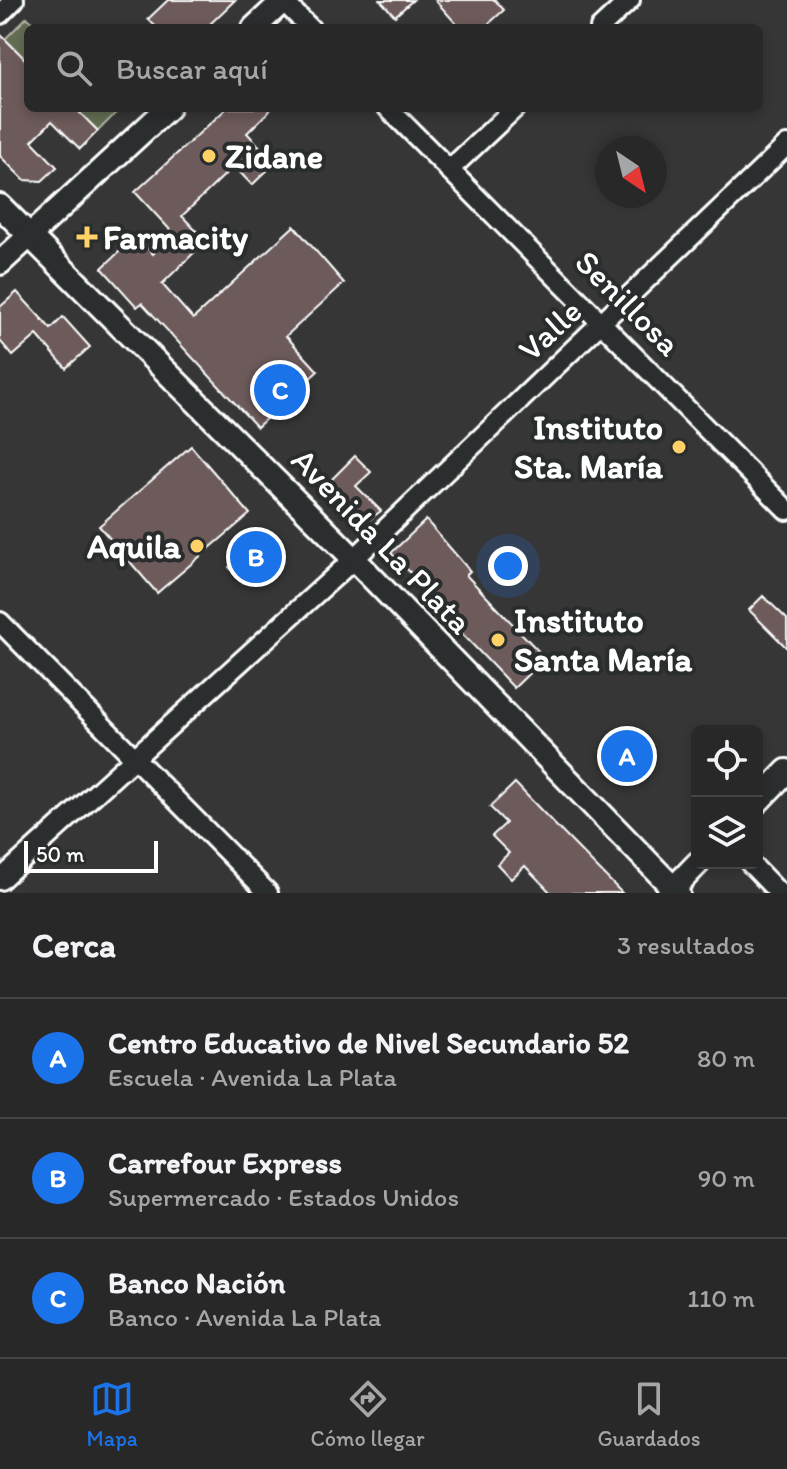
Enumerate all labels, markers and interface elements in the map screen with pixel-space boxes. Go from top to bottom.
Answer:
search box [24,24,763,112]
icon: search [52,46,96,90]
text: Buscar aquí [116,50,268,87]
place label: Zidane [225,136,323,177]
north arrow [595,136,667,208]
marker: Zidane [200,147,218,165]
place label: Farmacity [103,217,249,258]
marker: Farmacity [78,228,96,246]
street label: Senillosa [567,242,690,365]
street label: Valle [510,291,590,369]
pin: C [254,360,306,420]
place label: Instituto Sta. María [514,407,663,487]
marker: Instituto Sta. María [670,438,688,456]
street label: Avenida La Plata [283,440,481,643]
place label: Aquila [87,526,181,567]
pin: B [230,527,282,587]
marker: Aquila [188,537,206,555]
your location [488,546,528,586]
place label: Instituto Santa María [514,600,692,680]
marker: Instituto Santa María [489,631,507,649]
map controls [691,725,763,869]
button: locate [691,725,763,797]
pin: A [601,726,653,786]
button: layers [691,797,763,869]
scale bar [24,837,158,873]
text: 50 m [36,841,85,868]
text: Cerca [32,925,116,966]
text: 3 resultados [617,929,755,961]
text: Centro Educativo de Nivel Secundario 52 [108,1024,629,1061]
text: A [50,1042,66,1074]
text: 80 m [697,1042,755,1074]
text: Escuela · Avenida La Plata [108,1061,397,1093]
text: Carrefour Express [108,1144,342,1181]
text: B [50,1162,66,1194]
text: 90 m [698,1162,755,1194]
text: Supermercado · Estados Unidos [108,1181,459,1213]
text: Banco Nación [108,1264,285,1301]
text: C [50,1282,66,1314]
text: 110 m [687,1282,755,1314]
text: Banco · Avenida La Plata [108,1301,381,1333]
tab: Mapa [86,1377,138,1452]
tab: Cómo llegar [311,1377,425,1452]
tab: Guardados [597,1377,701,1452]

